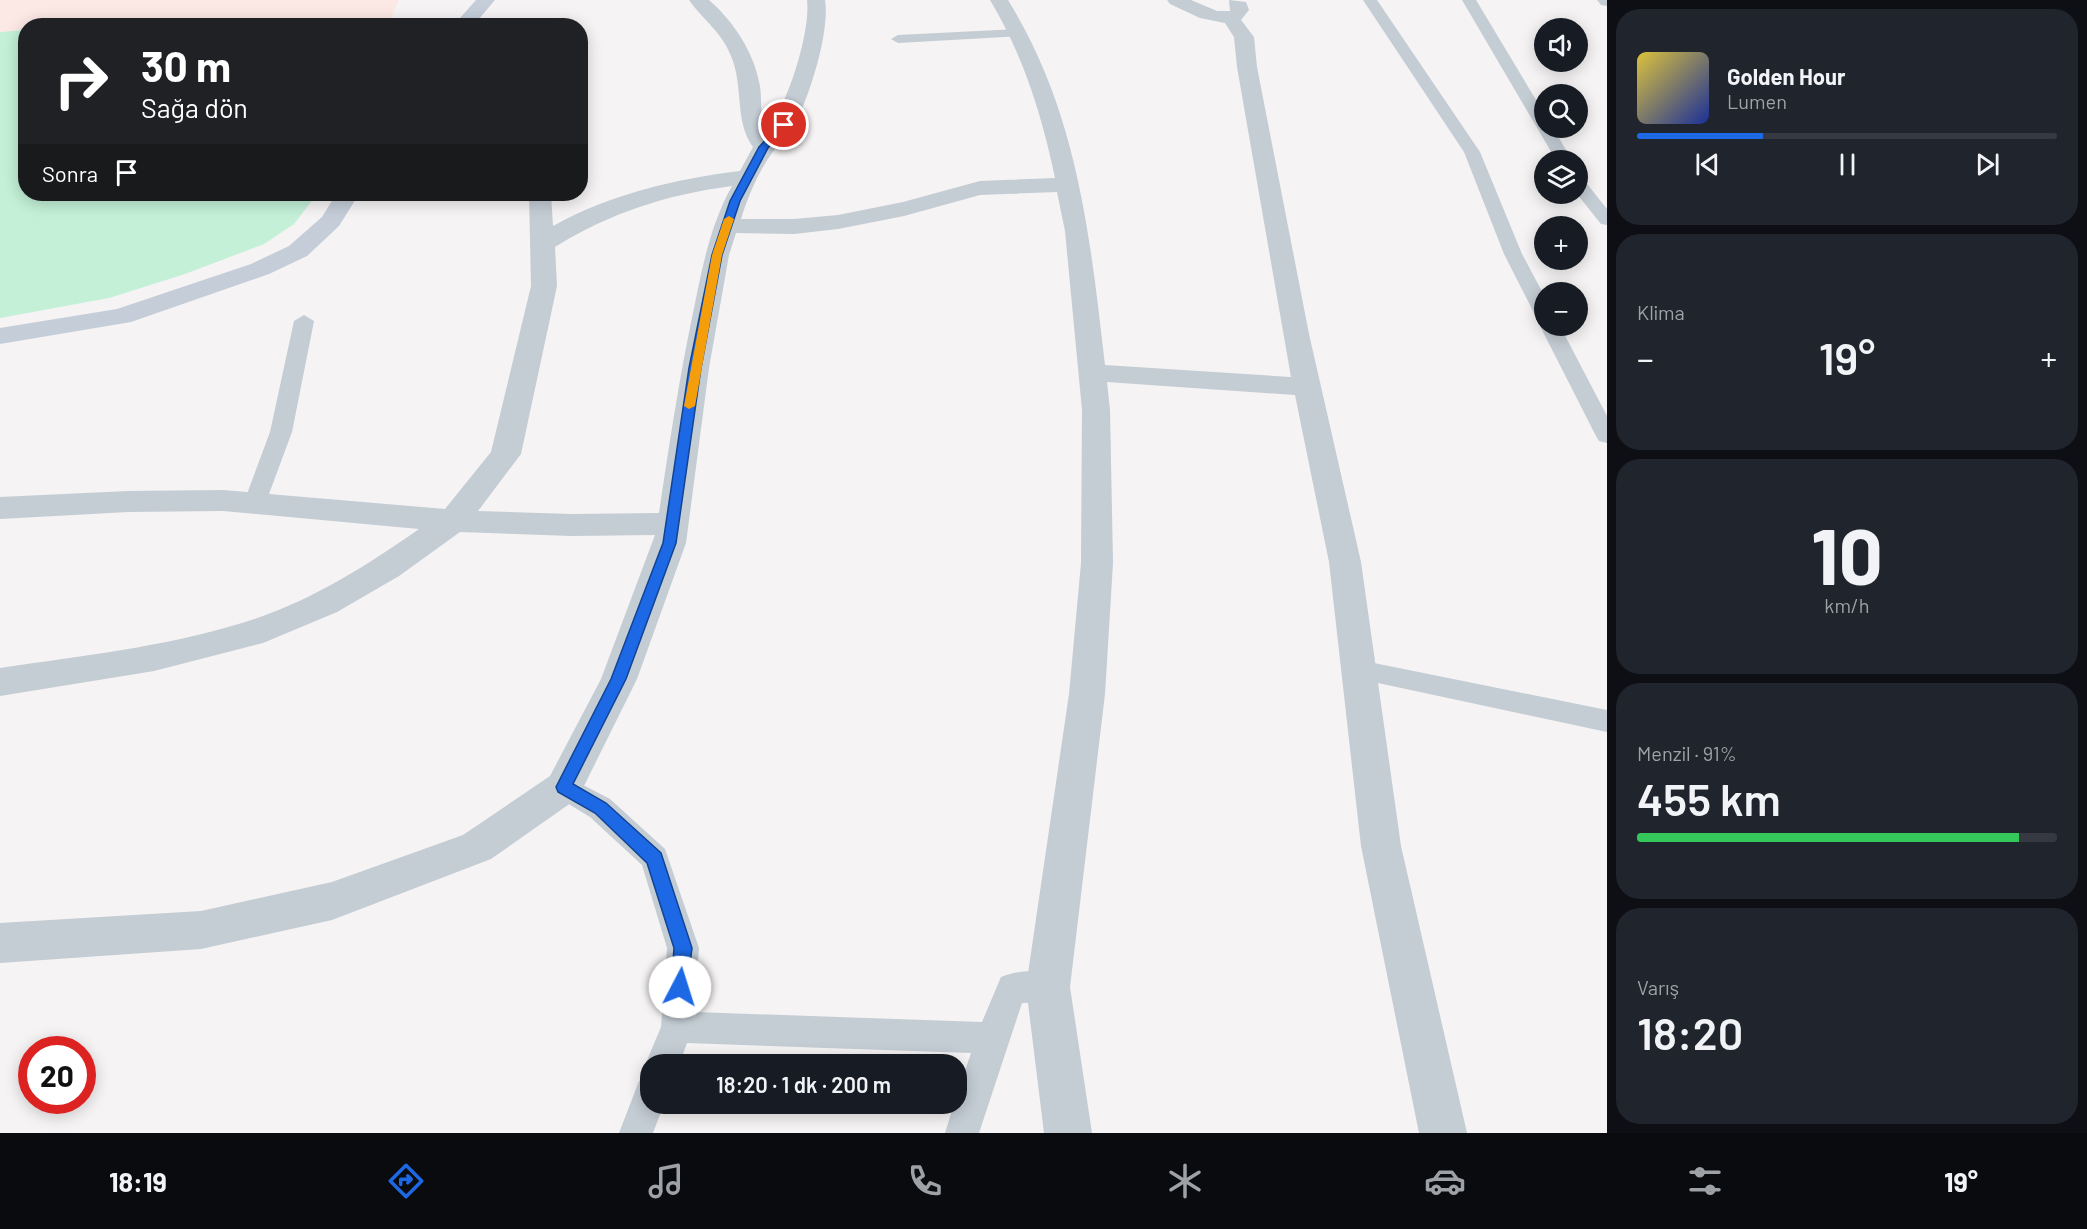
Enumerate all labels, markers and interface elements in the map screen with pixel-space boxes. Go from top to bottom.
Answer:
map controls [1534,18,1588,336]
button: sound [1534,18,1588,72]
text: 30 m [141,40,231,90]
icon: right [42,42,120,120]
text: Golden Hour [1727,63,1845,89]
button: search [1534,84,1588,138]
text: Lumen [1727,89,1787,113]
text: Sağa dön [141,91,248,123]
pin [758,99,809,150]
icon: arrive [767,108,800,141]
icon: previous [1691,148,1724,181]
icon: pause [1831,148,1864,181]
icon: next [1971,148,2004,181]
button: layers [1534,150,1588,204]
icon: arrive [110,156,143,189]
text: Sonra [42,160,98,186]
button: + [1534,216,1588,270]
button: − [1534,282,1588,336]
text: Klima [1637,300,1685,324]
text: 19° [1819,330,1875,384]
text: − [1637,338,1654,378]
text: + [2041,338,2057,378]
text: 10 [1811,507,1883,601]
text: km/h [1824,593,1870,617]
text: Menzil · 91% [1637,741,1737,765]
text: 455 km [1637,771,1781,825]
position arrow [648,955,712,1019]
text: Varış [1637,975,1679,999]
text: 18:20 [1637,1005,1743,1059]
speed limit sign: 20 [18,1036,96,1114]
text: 18:20 · 1 dk · 200 m [716,1071,891,1097]
icon: directions [385,1160,427,1202]
icon: music [645,1160,687,1202]
icon: phone [904,1160,946,1202]
icon: climate [1164,1160,1206,1202]
icon: car [1424,1160,1466,1202]
icon: filters [1684,1160,1726,1202]
text: 18:19 [109,1165,167,1197]
text: 19° [1944,1165,1978,1197]

